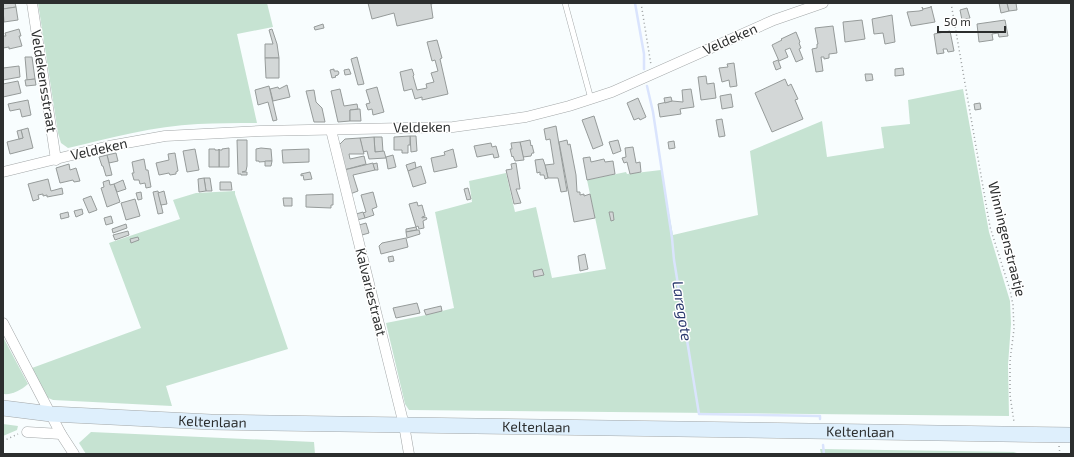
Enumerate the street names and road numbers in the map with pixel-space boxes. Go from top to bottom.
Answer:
street label: Veldeken [700,19,760,58]
street label: Veldekensstraat [28,28,61,133]
street label: Veldeken [393,117,451,136]
street label: Veldeken [69,134,129,163]
street label: Winningenstraatje [985,180,1030,298]
street label: Kalvariestraat [352,246,391,338]
street label: Keltenlaan [178,411,247,431]
street label: Keltenlaan [502,417,571,435]
street label: Keltenlaan [826,422,895,440]

